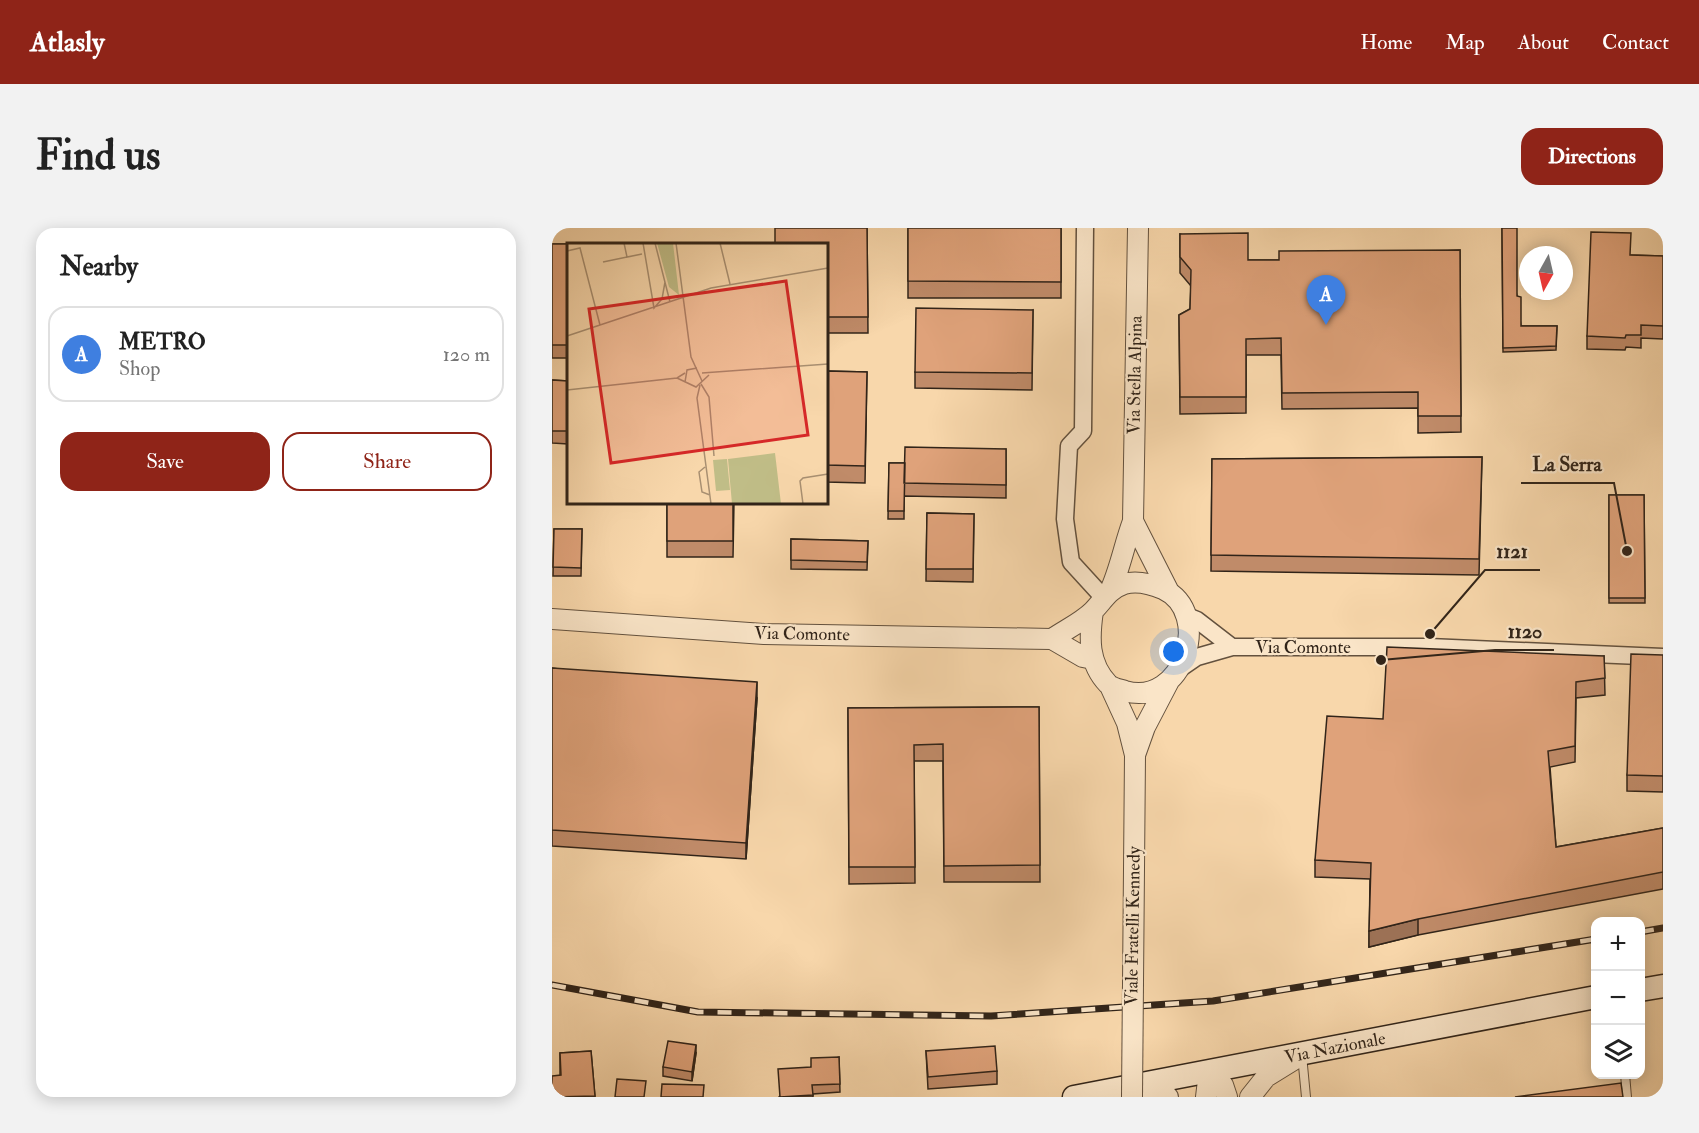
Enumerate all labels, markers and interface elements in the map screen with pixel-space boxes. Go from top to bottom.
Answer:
text: Atlasly [30,25,104,60]
text: Home [1360,29,1412,56]
text: Map [1445,29,1485,56]
text: About [1518,29,1569,56]
text: Contact [1602,29,1669,56]
button: Directions [1521,128,1663,185]
text: Find us [36,130,160,182]
inset map [567,243,828,504]
north arrow [1519,246,1573,300]
text: Nearby [60,251,138,283]
pin: A [1306,276,1346,325]
street label: Via Stella Alpina [1122,315,1148,435]
text: METRO [119,328,206,356]
text: A [75,342,88,367]
text: 120 m [443,342,490,367]
text: Shop [119,356,160,381]
button: Save [60,432,270,491]
button: Share [282,432,492,491]
callout: La Serra [1521,445,1614,483]
text: La Serra [1532,452,1603,477]
callout: 1121 [1485,532,1540,570]
text: 1121 [1496,539,1528,564]
callout: 1120 [1495,612,1554,650]
text: 1120 [1508,619,1542,644]
street label: Via Comonte [754,622,850,646]
street label: Via Comonte [1255,636,1351,659]
your location [1159,637,1188,666]
street label: Viale Fratelli Kennedy [1120,845,1146,1006]
map controls [1591,917,1645,1079]
button: + [1591,917,1645,971]
button: − [1591,971,1645,1025]
button: layers [1591,1025,1645,1079]
street label: Via Nazionale [1282,1027,1388,1069]

